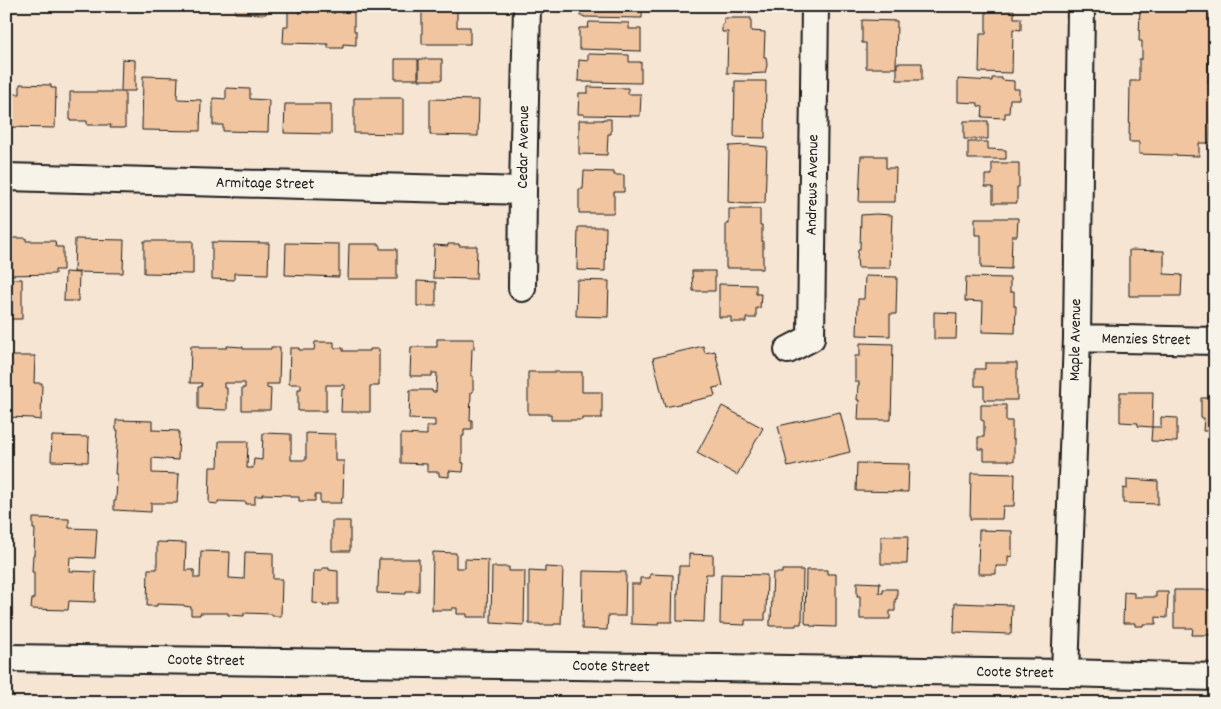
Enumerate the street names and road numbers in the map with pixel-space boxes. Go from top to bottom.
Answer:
street label: Cedar Avenue [512,105,536,189]
street label: Andrews Avenue [801,134,825,236]
street label: Armitage Street [216,172,315,196]
street label: Maple Avenue [1064,299,1088,381]
street label: Menzies Street [1101,328,1191,352]
street label: Coote Street [167,649,245,673]
street label: Coote Street [572,655,650,679]
street label: Coote Street [976,661,1054,685]

